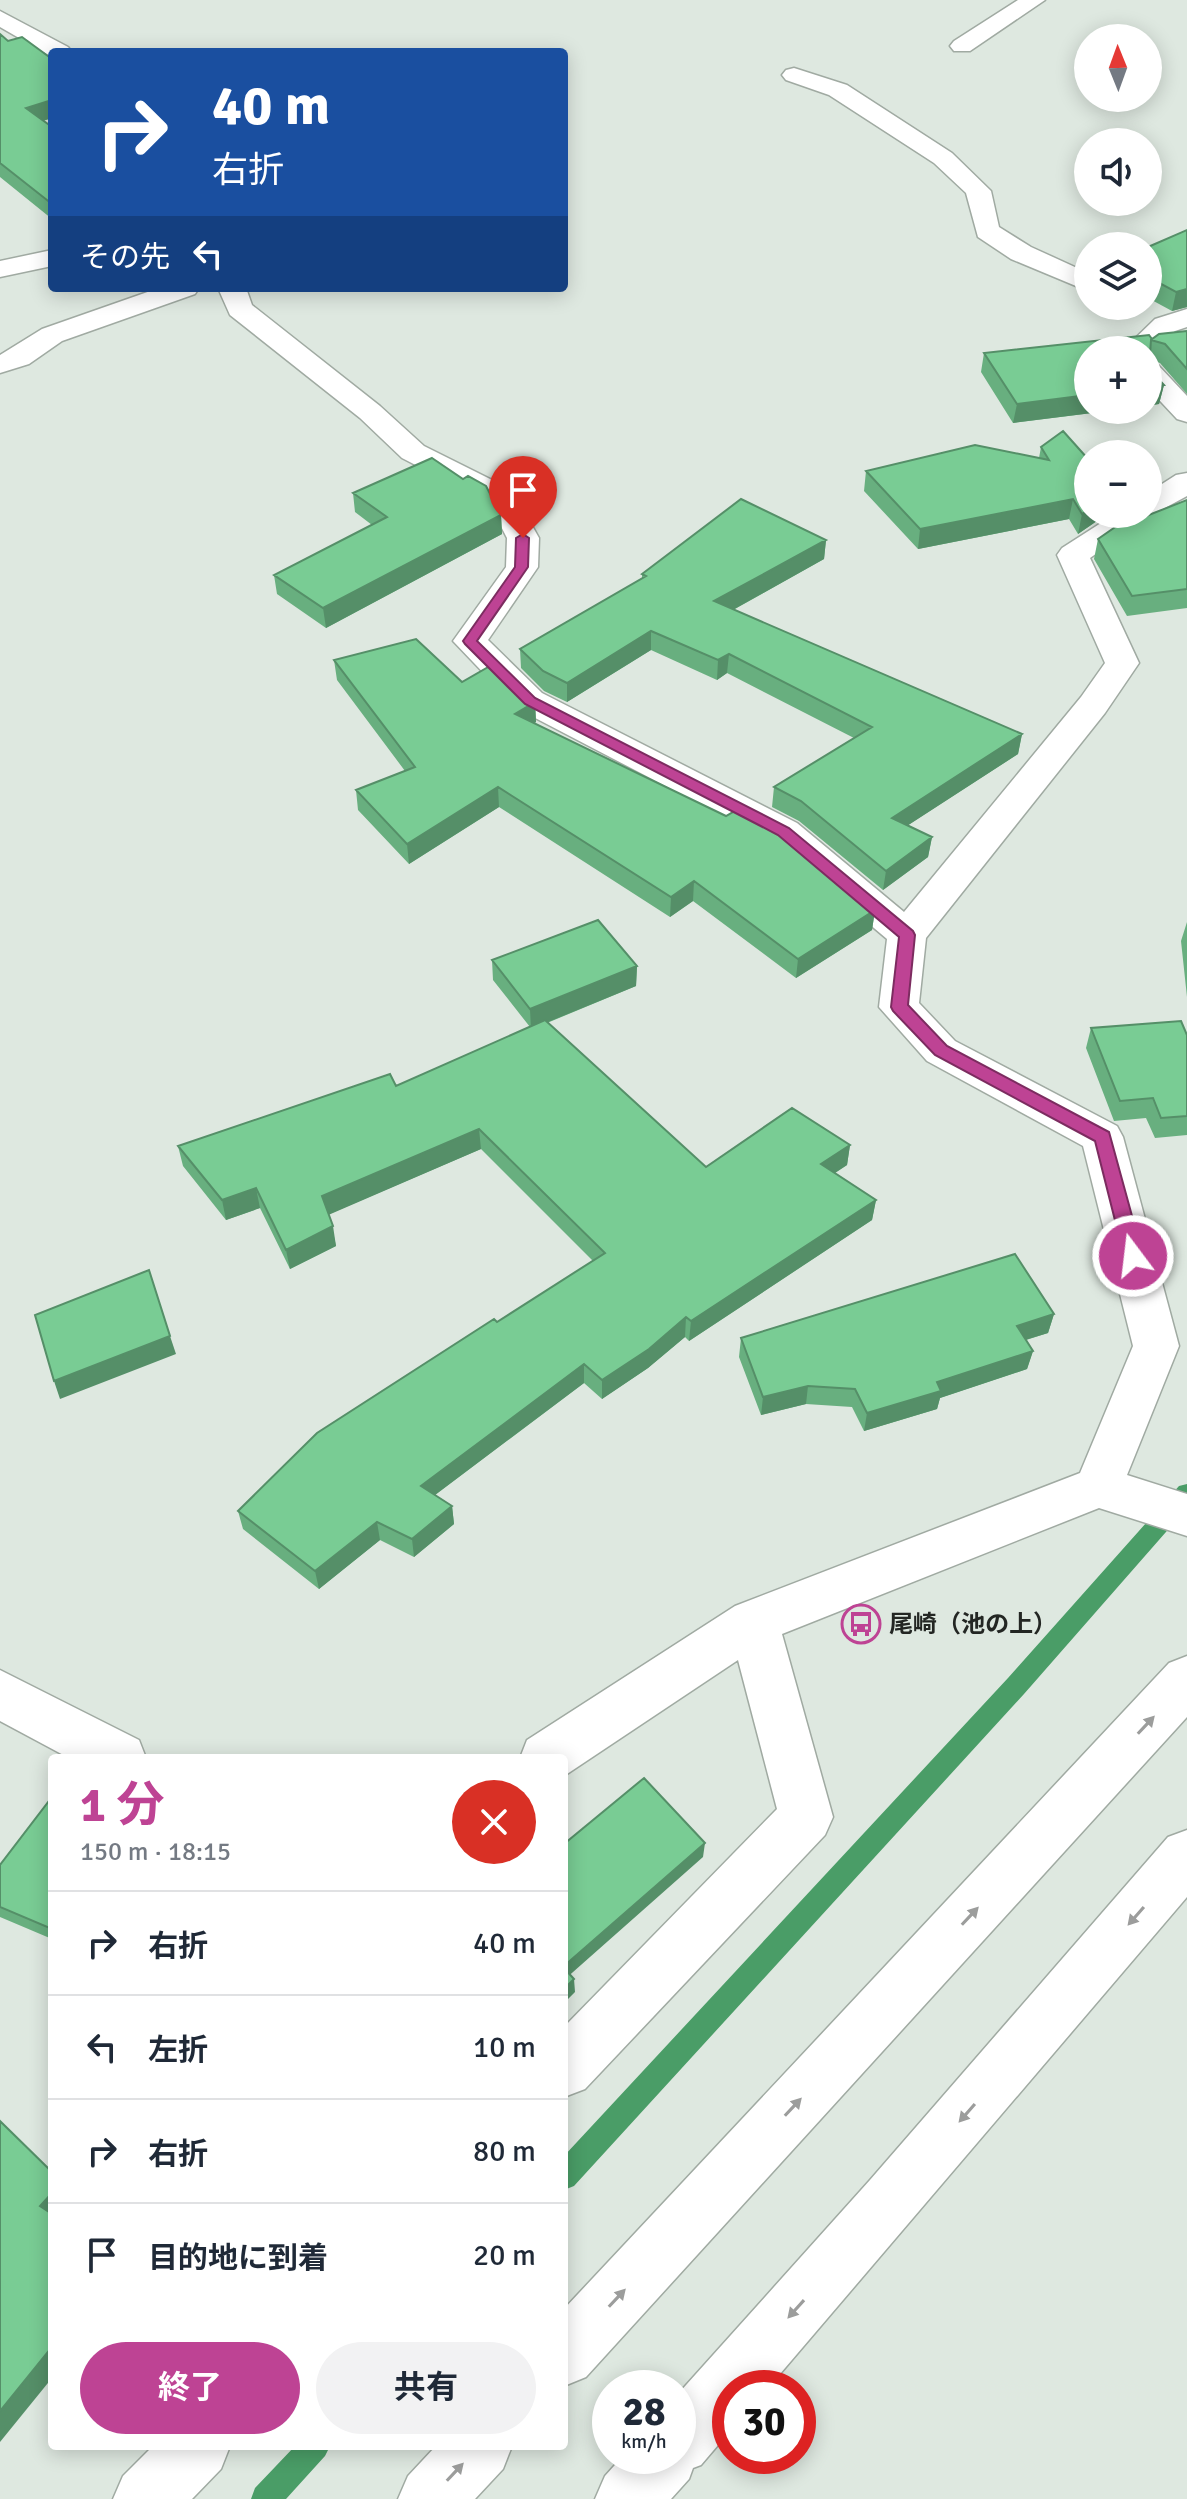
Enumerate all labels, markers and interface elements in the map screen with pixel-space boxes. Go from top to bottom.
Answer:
north arrow [1074,24,1162,112]
map controls [1074,24,1162,528]
text: 40 m [212,71,330,140]
icon: right [80,80,184,184]
button: sound [1074,128,1162,216]
text: 右折 [212,148,284,193]
icon: left [186,232,230,276]
button: layers [1074,232,1162,320]
text: その先 [80,239,170,276]
button: + [1074,336,1162,424]
button: − [1074,440,1162,528]
pin [489,456,557,538]
icon: arrive [501,468,545,512]
position arrow [1091,1214,1175,1298]
bus stop icon: 尾崎（池の上） [840,1603,882,1645]
place label: 尾崎（池の上） [889,1609,1057,1639]
one-way arrow [1137,1715,1155,1734]
text: 1 分 [80,1776,164,1835]
button: close [452,1780,536,1864]
text: 150 m · 18:15 [80,1836,231,1868]
one-way arrow [1128,1905,1145,1925]
one-way arrow [960,1906,978,1925]
icon: right [80,1921,124,1965]
text: 40 m [473,1925,536,1962]
text: 右折 [148,1928,208,1965]
icon: left [80,2025,124,2069]
text: 10 m [473,2029,536,2066]
text: 左折 [148,2032,208,2069]
one-way arrow [784,2097,802,2116]
one-way arrow [959,2103,976,2123]
icon: right [80,2129,124,2173]
text: 80 m [473,2133,536,2170]
text: 右折 [148,2136,208,2173]
icon: arrive [80,2233,124,2277]
text: 20 m [473,2237,536,2274]
text: 目的地に到着 [148,2240,328,2277]
one-way arrow [607,2288,625,2307]
one-way arrow [788,2298,805,2318]
button: 終了 [80,2342,300,2434]
button: 共有 [316,2342,536,2434]
speed limit sign: 30 [712,2370,816,2474]
text: 28 [622,2387,666,2437]
text: km/h [621,2429,667,2454]
one-way arrow [446,2463,464,2482]

